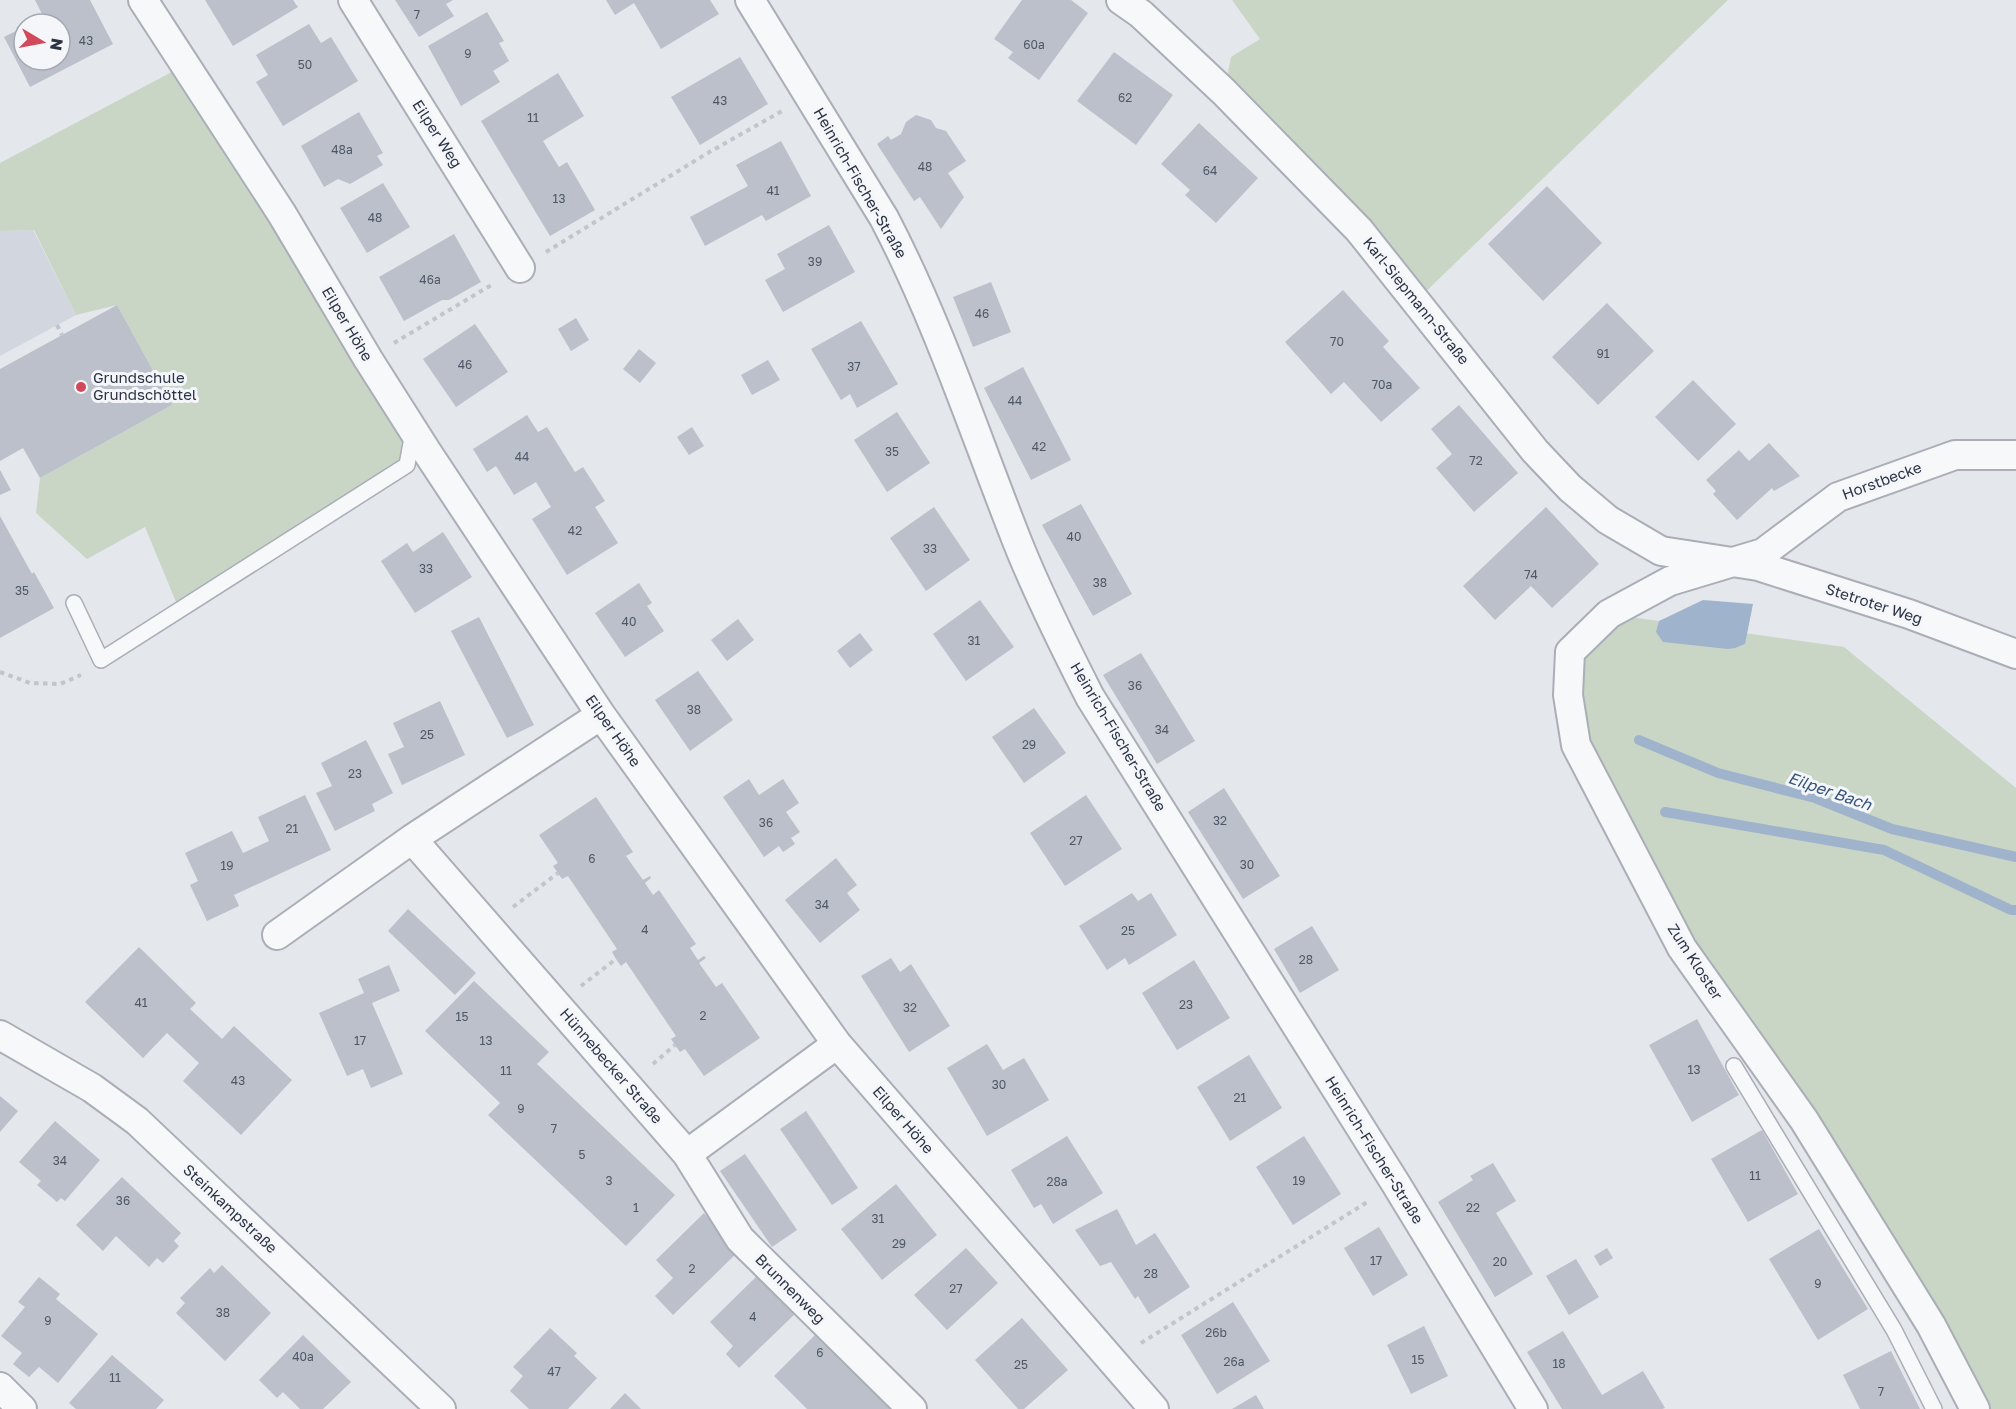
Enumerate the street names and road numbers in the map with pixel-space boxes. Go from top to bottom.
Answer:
street label: Eilper Weg [409,96,466,171]
street label: Heinrich-Fischer-Straße [810,104,912,261]
street label: Karl-Siepmann-Straße [1360,233,1474,368]
street label: Eilper Höhe [319,283,377,364]
street label: Horstbecke [1839,457,1924,503]
street label: Stetroter Weg [1824,579,1925,627]
street label: Heinrich-Fischer-Straße [1067,659,1171,815]
street label: Eilper Höhe [582,691,645,770]
street label: Zum Kloster [1665,920,1727,1003]
street label: Hünnebecker Straße [557,1004,667,1127]
street label: Heinrich-Fischer-Straße [1322,1072,1428,1227]
street label: Eilper Höhe [869,1082,938,1157]
street label: Steinkampstraße [180,1160,282,1257]
street label: Brunnenweg [752,1250,829,1327]

